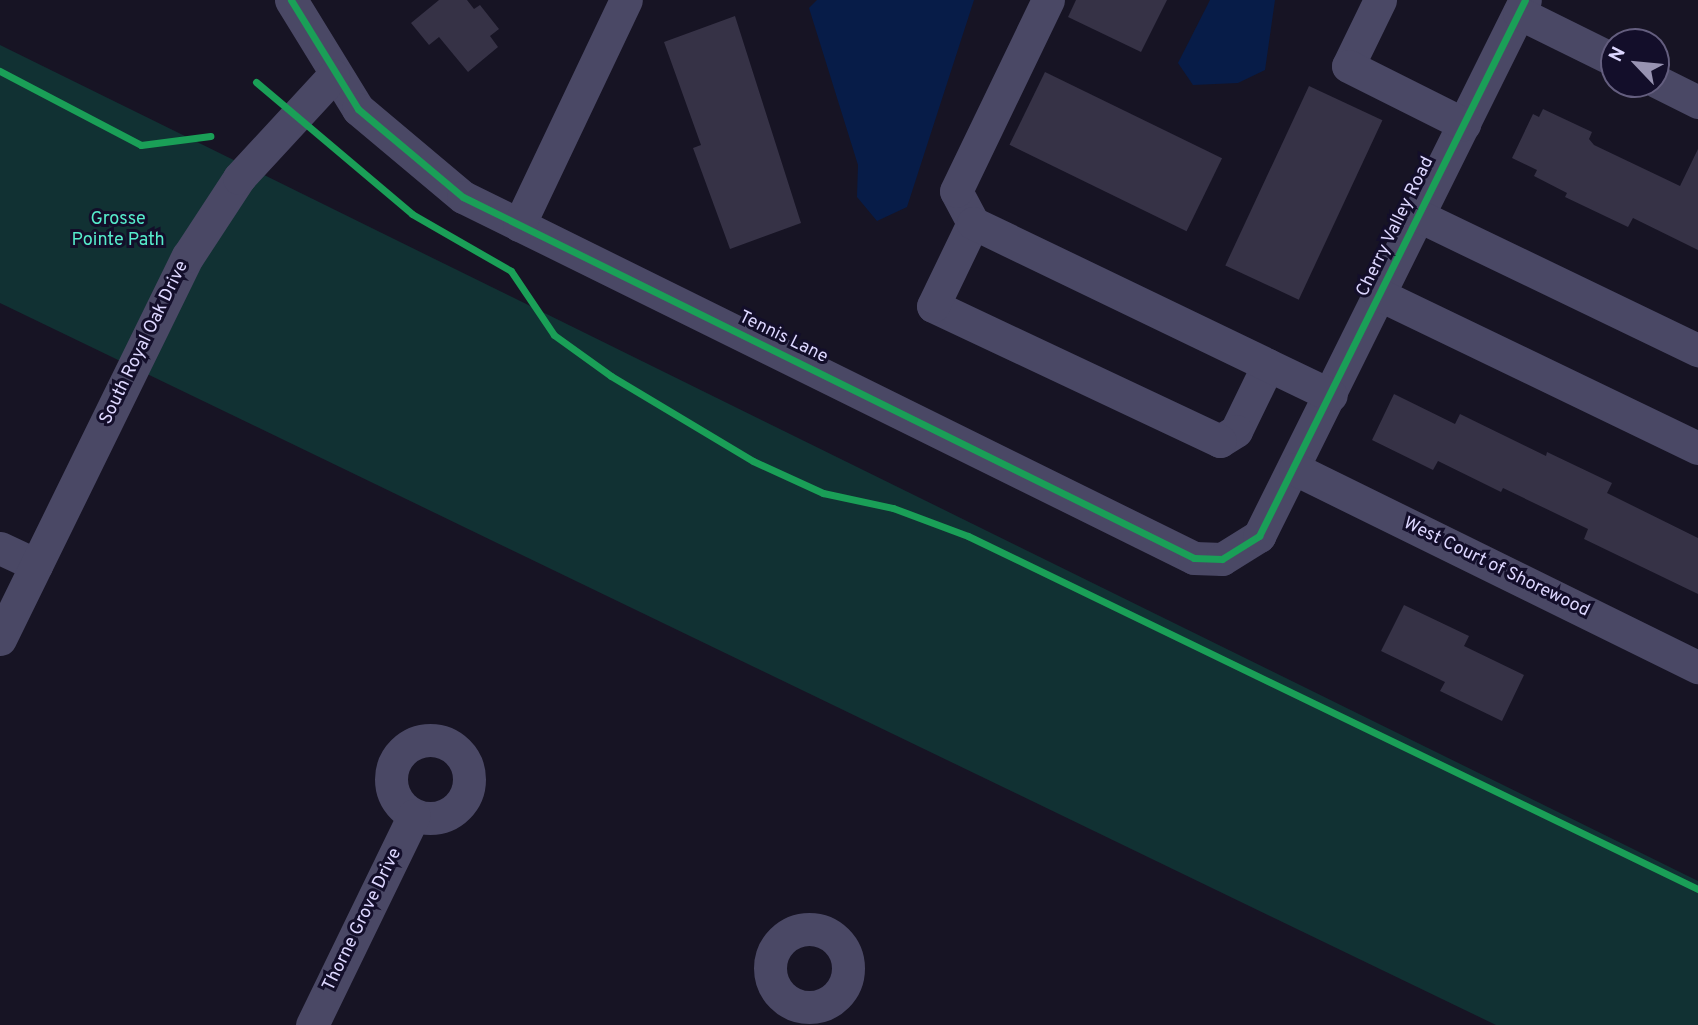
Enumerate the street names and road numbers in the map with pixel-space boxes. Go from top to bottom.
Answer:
street label: Cherry Valley Road [1353,153,1439,301]
street label: South Royal Oak Drive [96,258,194,428]
street label: Tennis Lane [735,307,831,369]
street label: West Court of Shorewood [1399,513,1593,623]
street label: Thorne Grove Drive [319,845,407,995]

